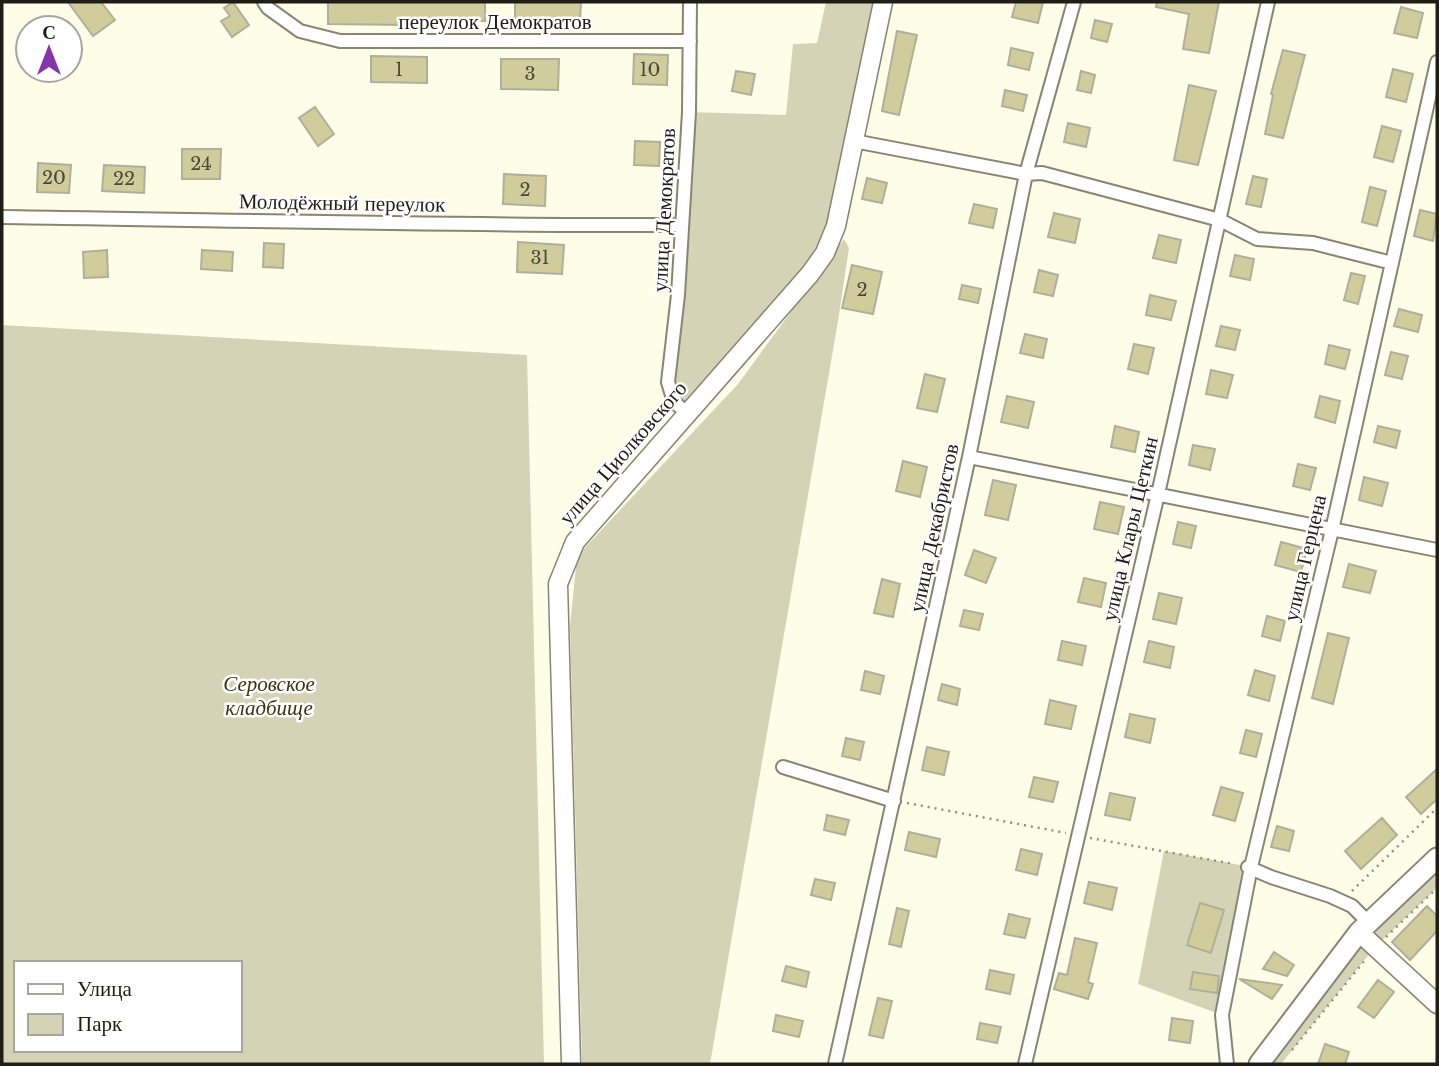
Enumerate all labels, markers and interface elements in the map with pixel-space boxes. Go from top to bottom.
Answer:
street label: переулок Демократов [398,9,592,35]
north arrow [14,14,84,84]
text: С [42,21,56,44]
house number: 1 [395,59,403,81]
house number: 10 [640,59,660,81]
house number: 3 [524,63,536,85]
street label: улица Демократов [647,127,681,293]
house number: 24 [190,153,212,175]
house number: 20 [42,167,66,189]
house number: 22 [113,168,135,190]
house number: 2 [519,179,531,201]
street label: Молодёжный переулок [239,188,446,218]
house number: 31 [530,247,550,269]
house number: 2 [856,279,868,301]
street label: улица Циолковского [553,376,693,530]
street label: улица Клары Цеткин [1096,434,1164,624]
street label: улица Декабристов [903,441,965,615]
street label: улица Герцена [1278,491,1332,624]
park label: Серовское кладбище [223,671,315,721]
legend [14,961,242,1052]
text: Улица [77,976,132,1002]
text: Парк [77,1011,123,1037]

